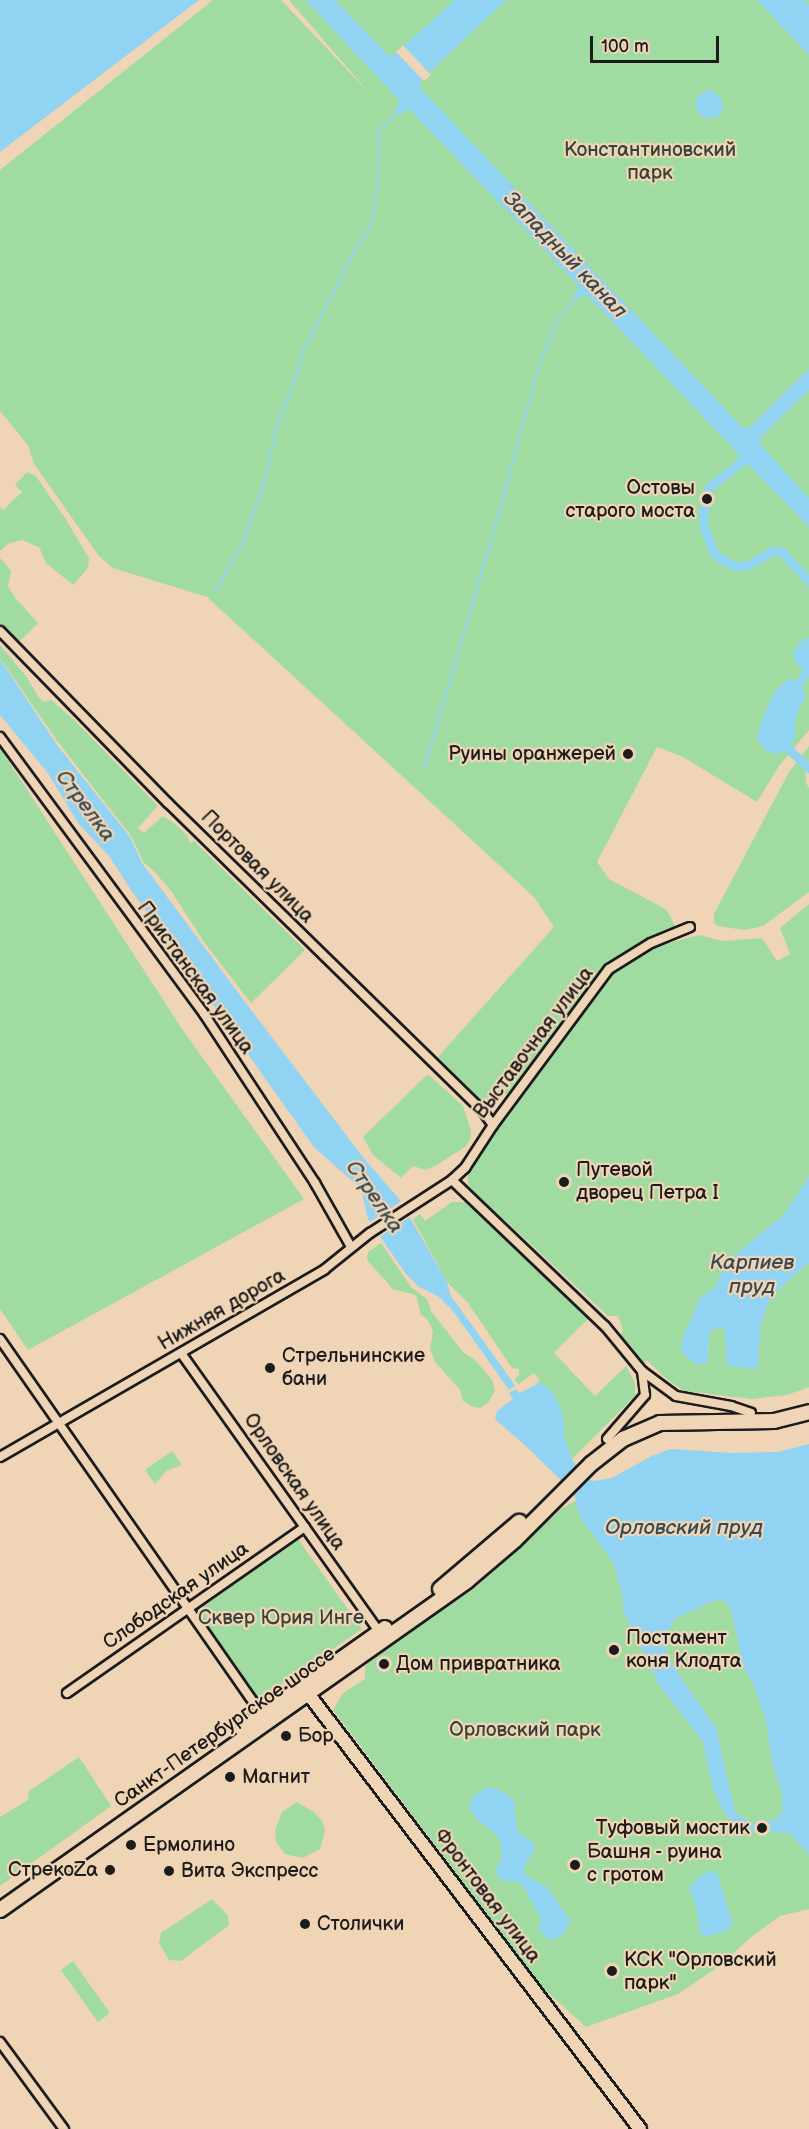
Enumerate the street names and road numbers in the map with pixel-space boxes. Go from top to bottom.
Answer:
street label: Портовая улица [196,806,318,928]
street label: Пристанская улица [131,897,259,1059]
street label: Выставочная улица [469,962,599,1124]
street label: Нижняя дорога [154,1264,290,1356]
street label: Орловская улица [238,1409,350,1555]
street label: Слободская улица [99,1537,253,1655]
street label: Санкт-Петербургское шоссе [110,1642,340,1814]
street label: Фронтовая улица [429,1824,545,1968]

